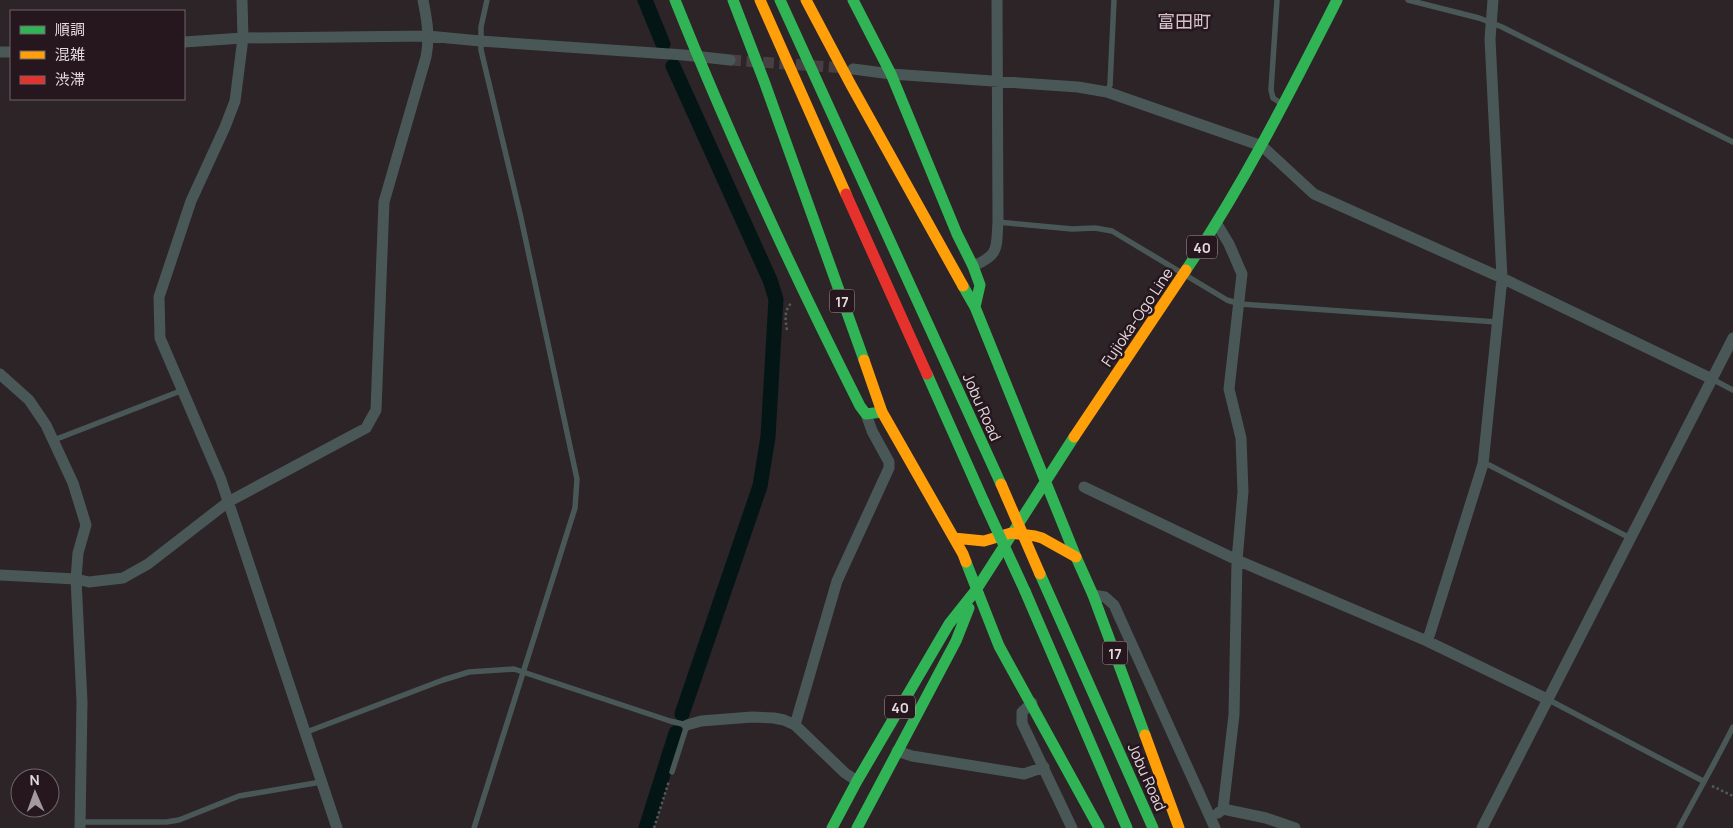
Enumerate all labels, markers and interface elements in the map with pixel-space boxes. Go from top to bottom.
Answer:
district label: 富田町 [1157,9,1211,33]
legend [10,10,185,100]
text: 順調 [55,19,85,40]
text: 混雑 [55,44,85,65]
text: 渋滞 [55,69,85,90]
road number: 40 [1187,236,1217,258]
street label: Fujioka-Ogo Line [1096,263,1178,371]
road number: 17 [830,290,854,312]
street label: Jobu Road [958,370,1006,444]
road number: 17 [1102,641,1128,664]
road number: 40 [885,696,915,719]
street label: Jobu Road [1123,740,1171,814]
north arrow [10,768,60,818]
text: N [29,770,40,789]

